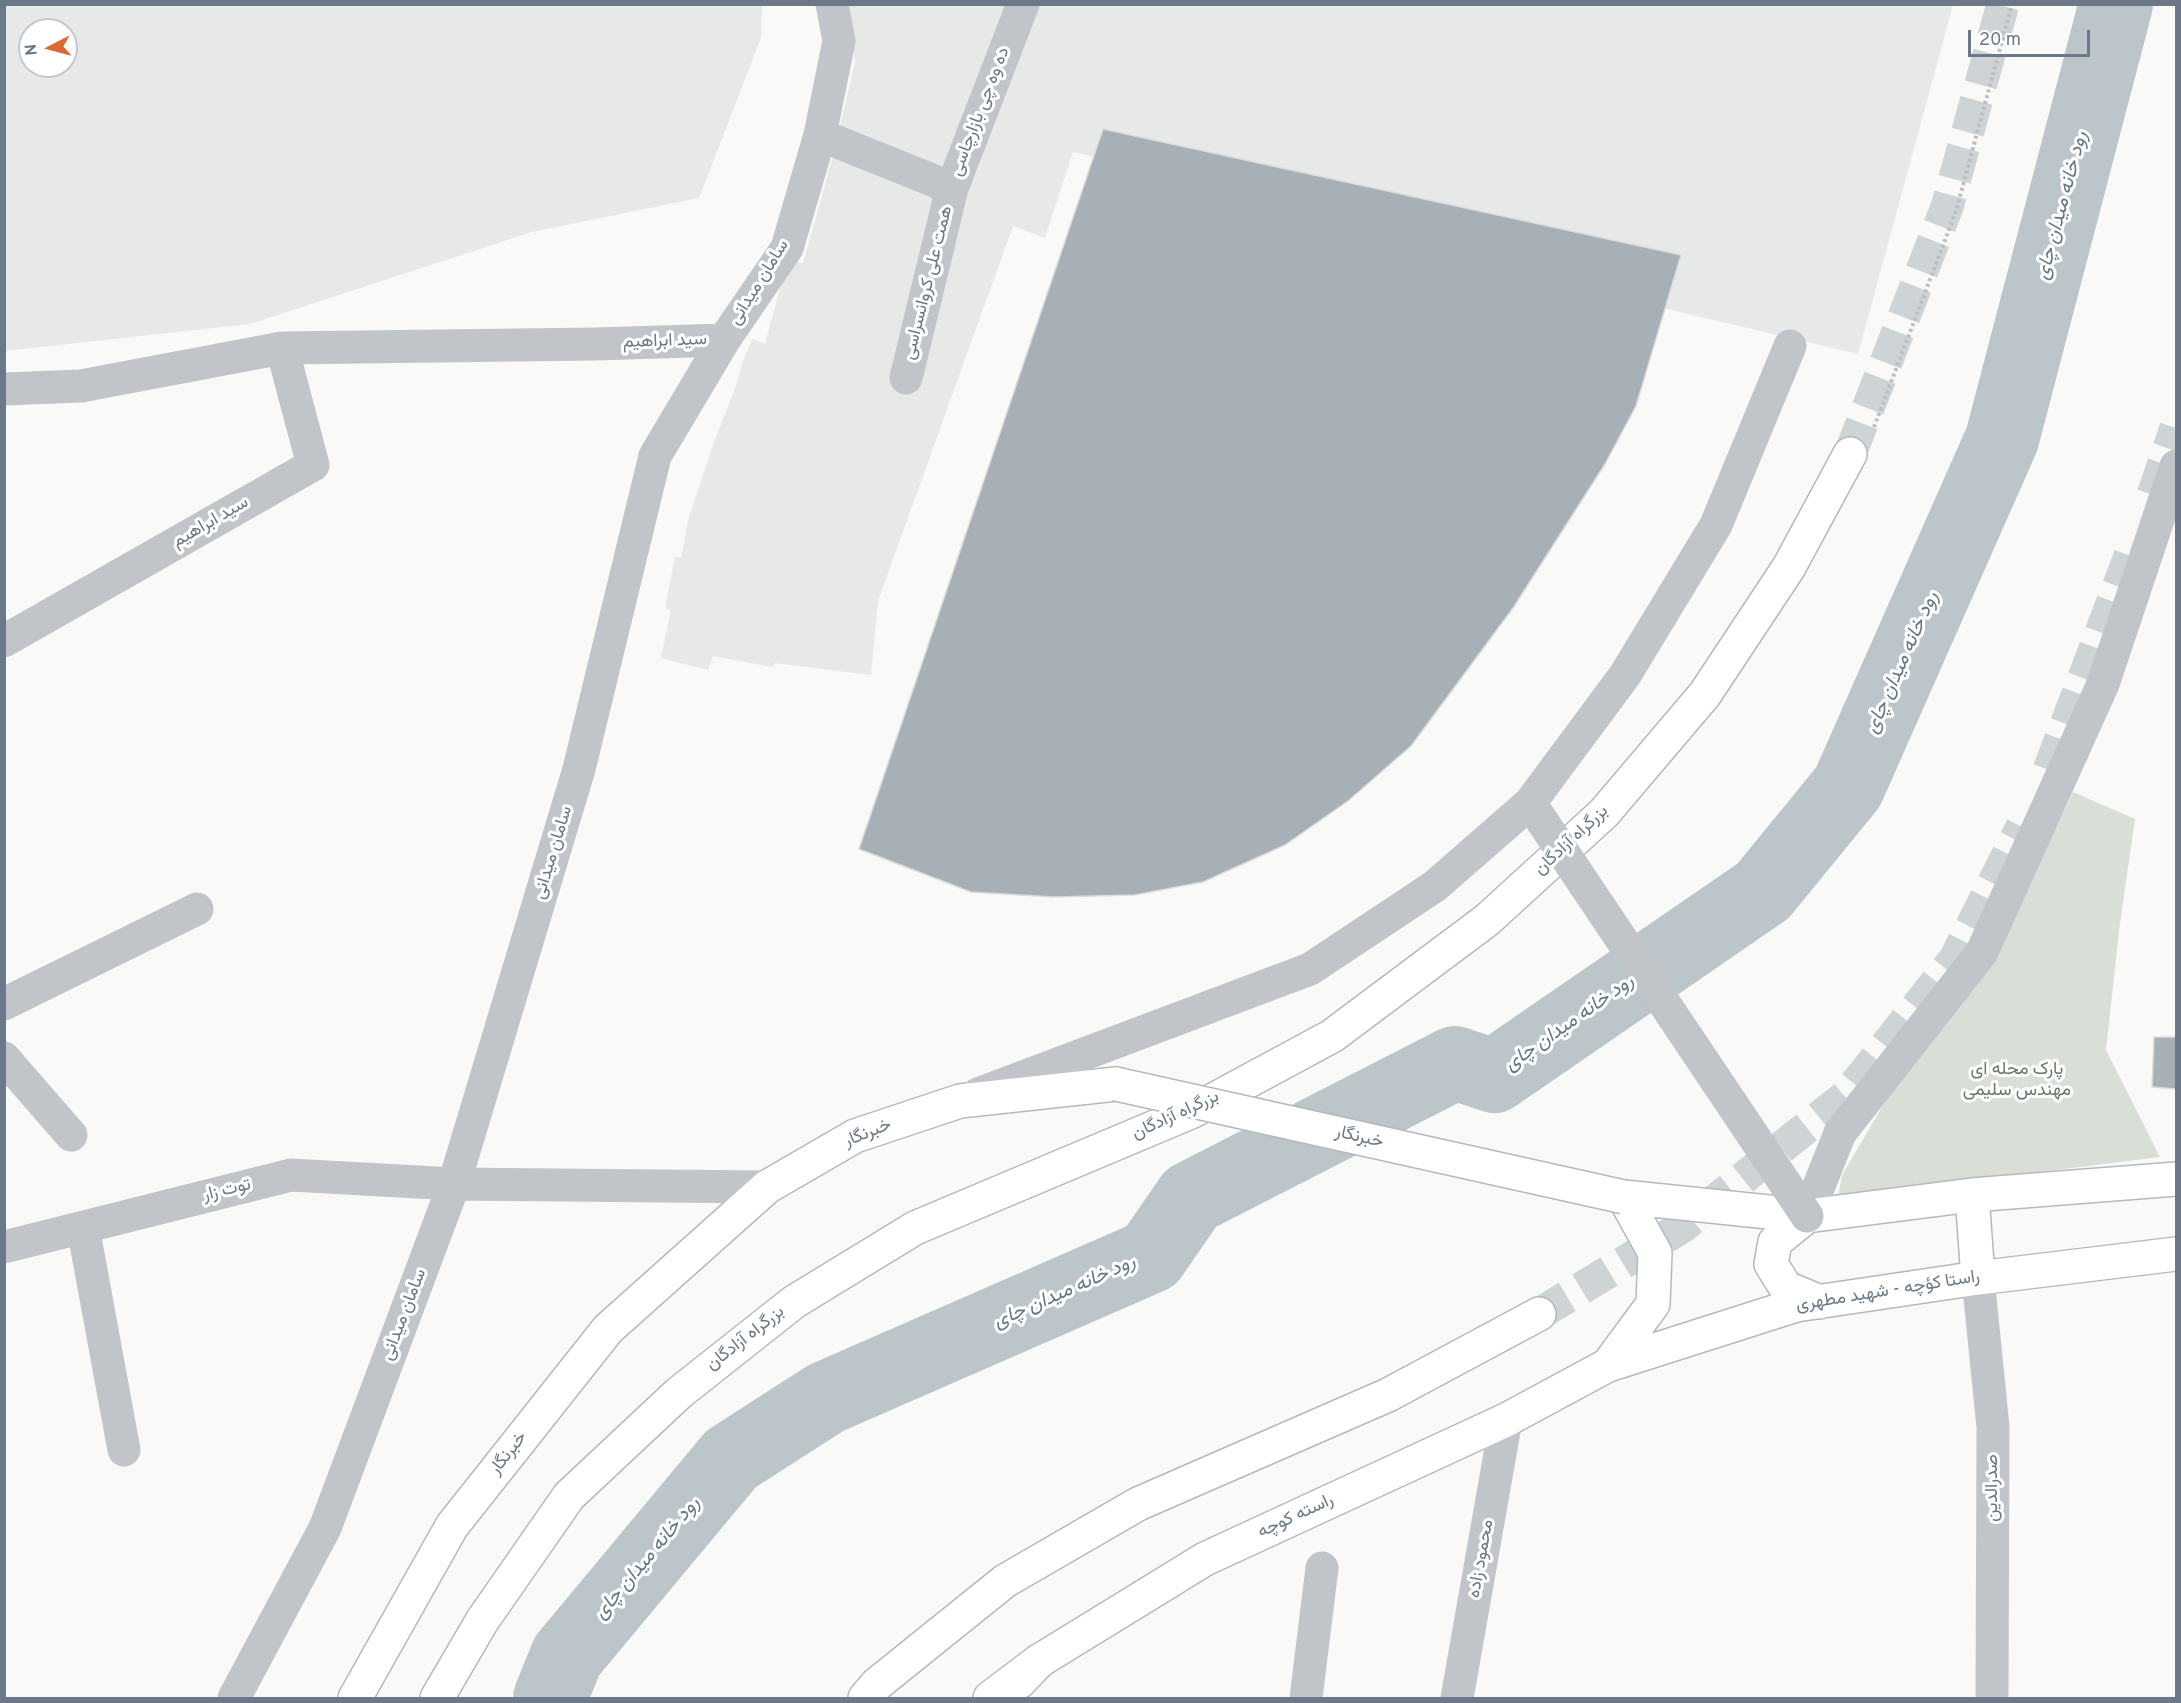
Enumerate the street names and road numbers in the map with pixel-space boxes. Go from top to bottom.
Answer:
street label: ده وه چی بازارچاسی [946,44,1016,180]
street label: همت علی کروانسراسی [899,204,959,362]
street label: سامان میدانی [725,236,795,330]
street label: سید ابراهیم [622,330,708,354]
street label: سید ابراهیم [169,493,253,553]
street label: بزرگراه آزادگان [1530,801,1614,881]
street label: سامان میدانی [530,804,578,902]
street label: بزرگراه آزادگان [1129,1086,1223,1146]
street label: خبرنگار [841,1115,895,1153]
street label: خبرنگار [1333,1122,1385,1154]
street label: توت زار [201,1175,253,1207]
street label: سامان میدانی [378,1266,432,1364]
street label: راستا کؤچه - شهید مطهری [1794,1267,1982,1317]
street label: بزرگراه آزادگان [702,1302,790,1376]
street label: خبرنگار [485,1428,533,1480]
street label: صدرالدین [1982,1454,2004,1522]
street label: راسته کوچه [1255,1490,1337,1544]
street label: محمود زاده [1464,1518,1500,1600]

